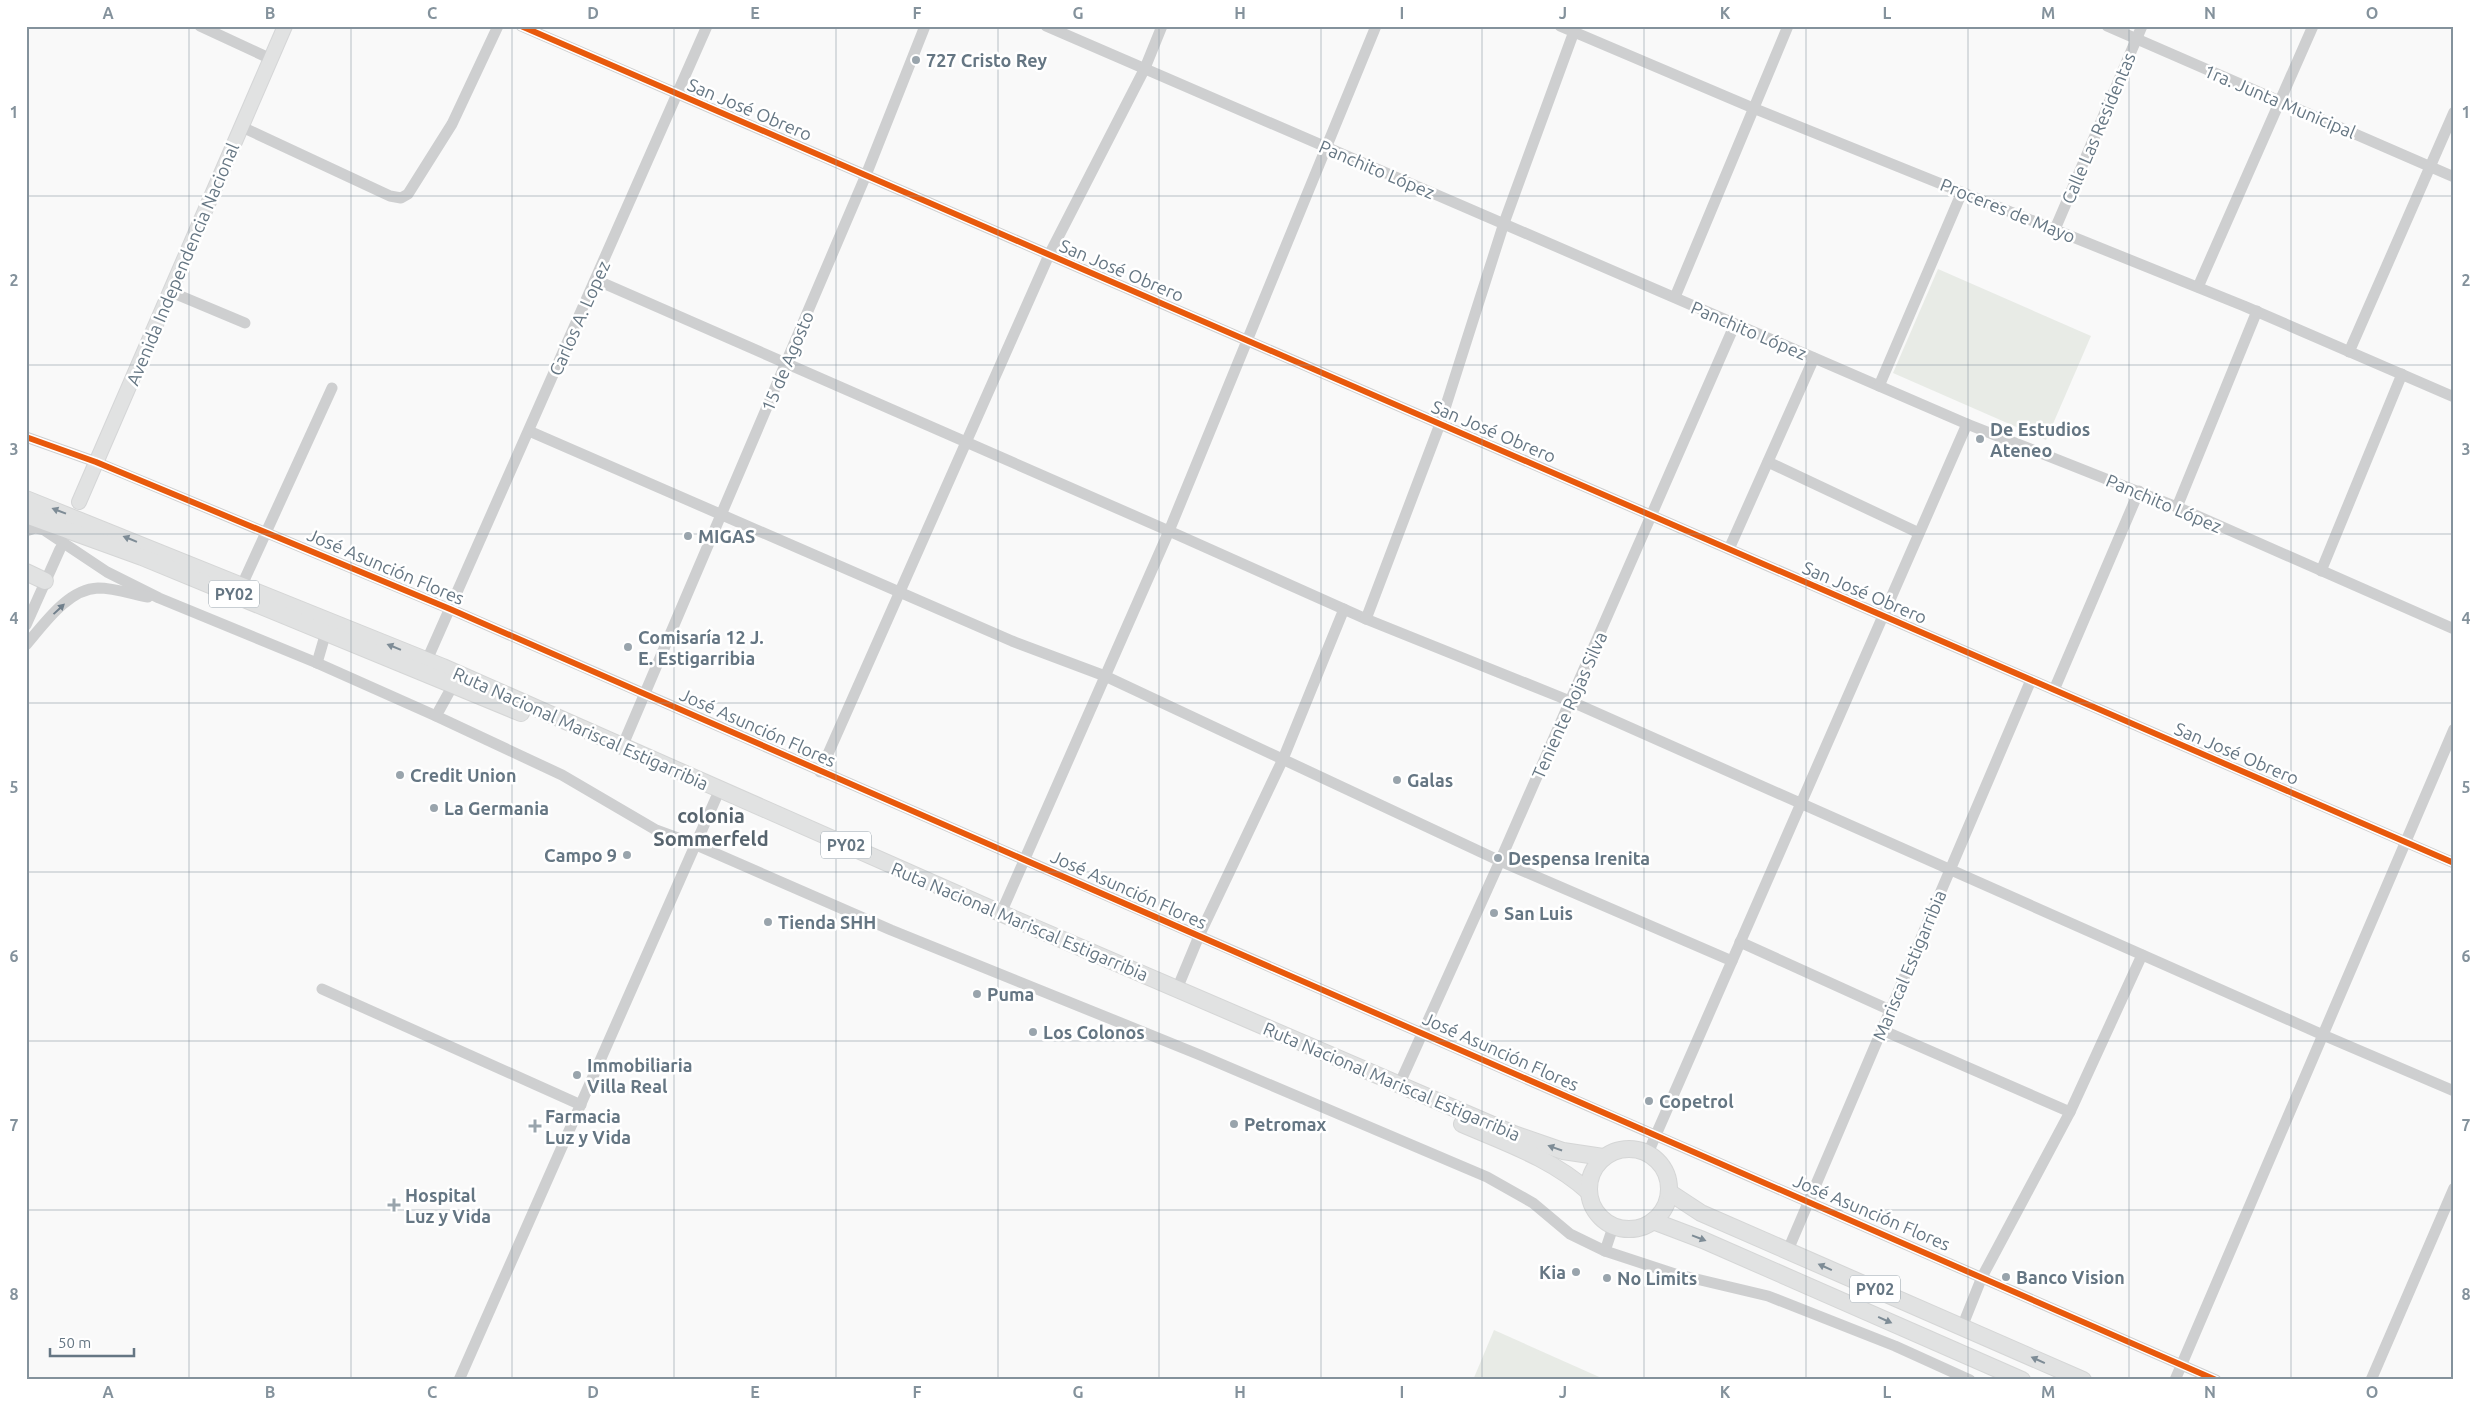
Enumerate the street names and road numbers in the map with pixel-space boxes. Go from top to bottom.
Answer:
street label: Calle Las Residentas [2057,49,2139,207]
street label: 1ra. Junta Municipal [2201,60,2359,142]
street label: San José Obrero [685,74,815,144]
street label: Panchito López [1316,136,1438,202]
street label: Avenida Independencia Nacional [122,140,242,388]
street label: Proceres de Mayo [1938,174,2078,246]
street label: San José Obrero [1057,235,1187,305]
street label: Carlos A. Lopez [545,258,613,378]
street label: Panchito López [1688,297,1810,363]
street label: 15 de Agosto [757,308,817,414]
street label: San José Obrero [1429,396,1559,466]
street label: Panchito López [2103,470,2225,536]
street label: José Asunción Flores [305,524,468,608]
street label: San José Obrero [1800,557,1930,627]
road number: PY02 [209,580,259,608]
street label: Teniente Rojas Silva [1528,628,1610,782]
street label: Ruta Nacional Mariscal Estigarribia [450,663,712,793]
street label: José Asunción Flores [677,684,839,770]
street label: San José Obrero [2172,718,2302,788]
road number: PY02 [821,832,871,858]
street label: José Asunción Flores [1048,846,1210,932]
street label: Ruta Nacional Mariscal Estigarribia [889,858,1151,984]
street label: Mariscal Estigarribia [1868,887,1950,1043]
street label: José Asunción Flores [1420,1008,1582,1094]
street label: Ruta Nacional Mariscal Estigarribia [1261,1018,1523,1144]
street label: José Asunción Flores [1791,1170,1954,1254]
road number: PY02 [1850,1276,1900,1302]

